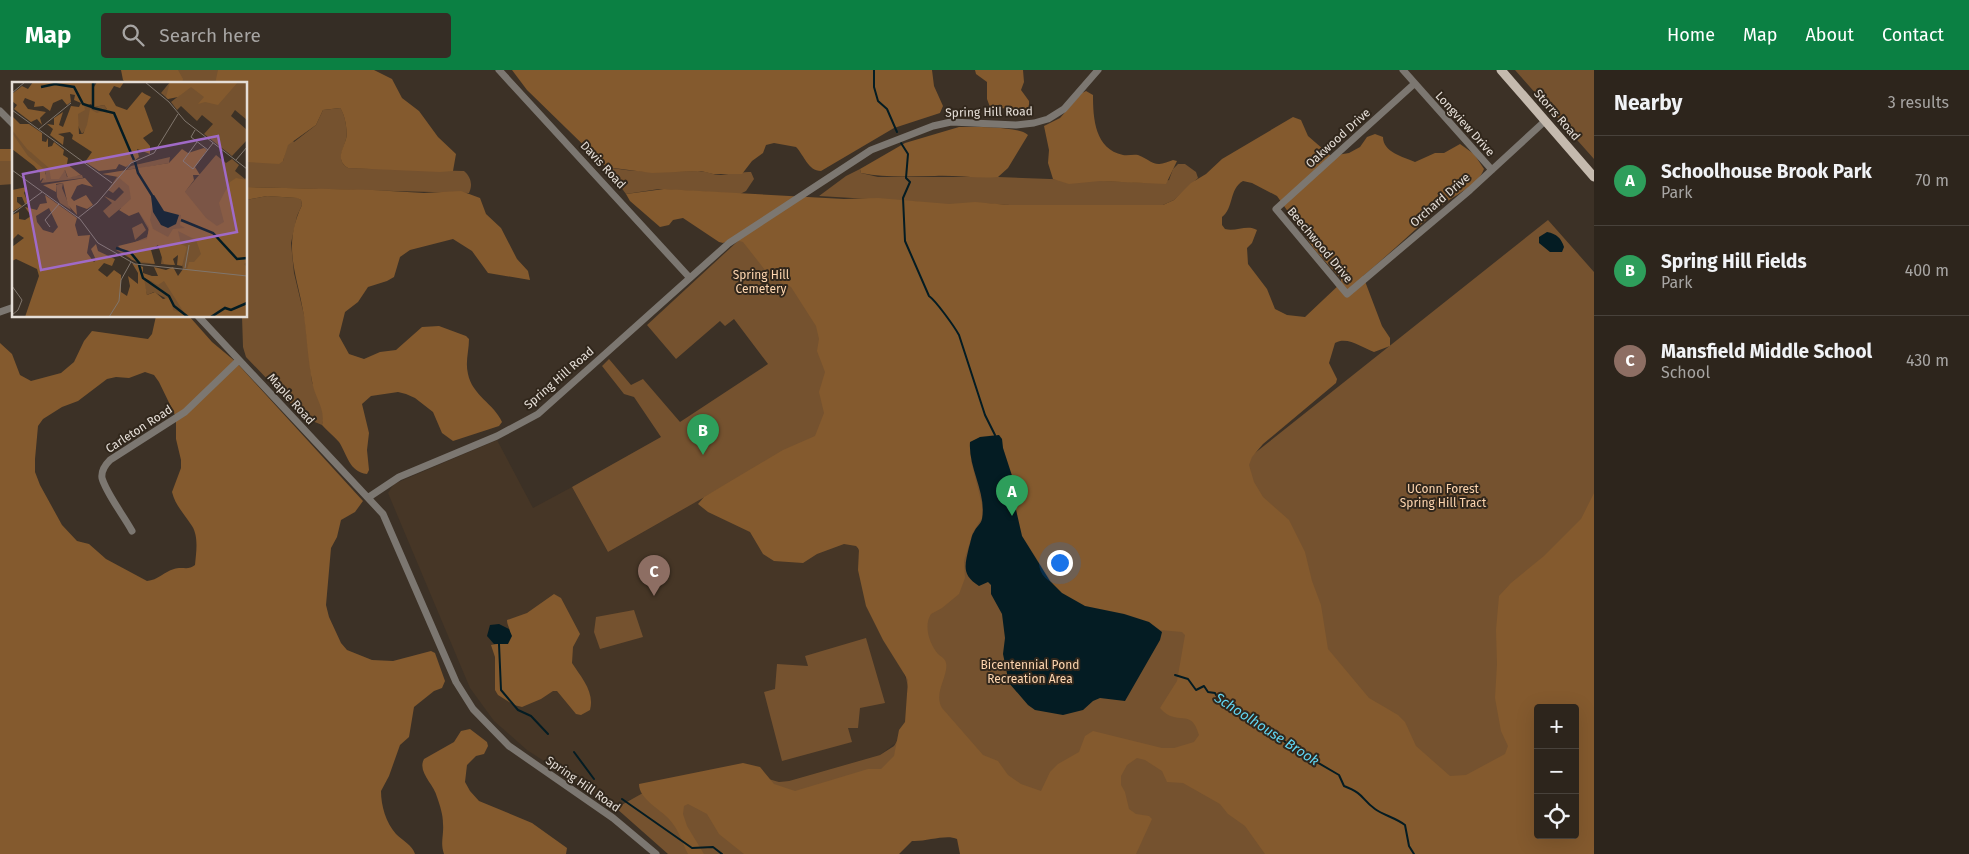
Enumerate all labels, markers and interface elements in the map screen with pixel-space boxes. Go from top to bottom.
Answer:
search box [101,13,451,58]
text: Map [25,21,71,49]
icon: search [119,21,147,49]
text: Search here [159,24,261,47]
text: Home [1667,24,1715,46]
text: Map [1743,24,1777,46]
text: About [1805,24,1854,46]
text: Contact [1882,24,1944,46]
inset map [12,82,248,318]
street label: Storrs Road [1531,87,1583,143]
street label: Longview Drive [1432,89,1498,159]
text: Nearby [1614,90,1682,116]
text: 3 results [1888,93,1949,112]
street label: Spring Hill Road [945,104,1033,120]
street label: Oakwood Drive [1303,105,1373,171]
street label: Davis Road [578,138,628,192]
text: Schoolhouse Brook Park [1661,160,1872,183]
street label: Orchard Drive [1407,170,1473,230]
text: A [1625,171,1635,190]
text: 70 m [1915,171,1949,190]
text: Park [1661,183,1693,202]
street label: Beechwood Drive [1284,204,1356,286]
text: Spring Hill Fields [1661,250,1807,273]
text: B [1625,261,1635,280]
text: 400 m [1905,261,1949,280]
park label: Spring Hill Cemetery [733,268,790,296]
text: Park [1661,273,1693,292]
text: Mansfield Middle School [1661,340,1872,363]
street label: Spring Hill Road [521,344,597,412]
text: C [1625,351,1635,370]
text: 430 m [1906,351,1949,370]
text: School [1661,363,1710,382]
street label: Maple Road [264,371,318,427]
street label: Carleton Road [103,402,175,456]
pin: B [687,414,719,455]
pin: A [996,475,1028,516]
park label: UConn Forest Spring Hill Tract [1400,482,1487,510]
your location [1047,550,1073,576]
pin: C [638,555,670,596]
park label: Bicentennial Pond Recreation Area [981,658,1079,686]
water label: Schoolhouse Brook [1210,689,1323,770]
map controls [1534,704,1579,839]
button: + [1534,704,1579,749]
button: − [1534,749,1579,794]
street label: Spring Hill Road [543,753,623,815]
button: locate [1534,794,1579,839]

